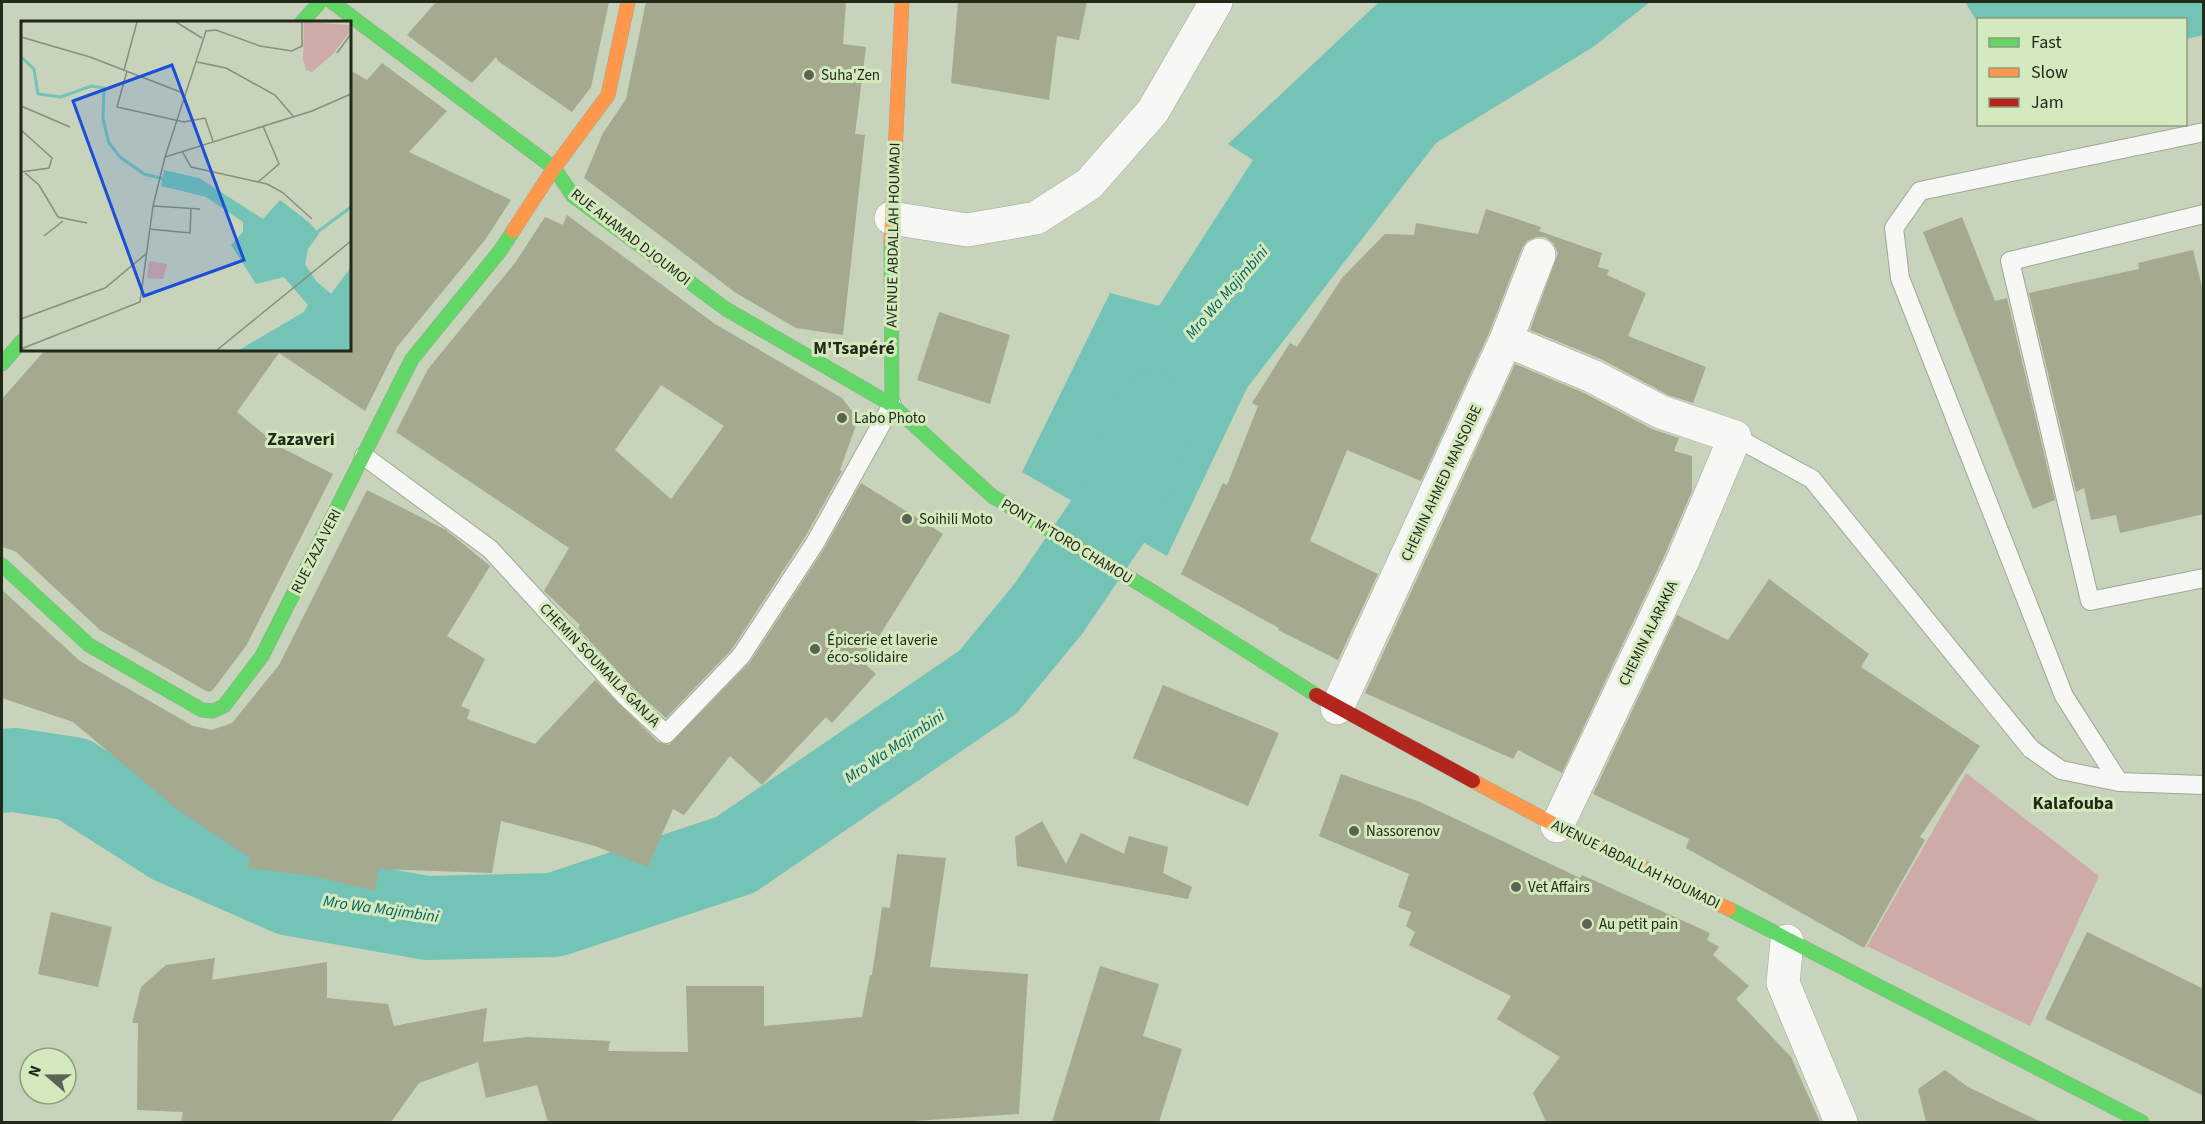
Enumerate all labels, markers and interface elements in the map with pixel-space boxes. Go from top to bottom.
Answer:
legend [1977,18,2187,126]
inset map [21,21,351,351]
text: Fast [2031,30,2062,55]
text: Slow [2031,60,2068,85]
place label: Suha'Zen [821,65,880,86]
marker: Suha'Zen [802,68,816,82]
text: Jam [2031,90,2064,115]
street label: AVENUE ABDALLAH HOUMADI [881,142,906,328]
street label: RUE AHAMAD DJOUMOI [566,184,695,291]
water label: Mro Wa Majimbini [1180,241,1273,344]
district label: M'Tsapéré [813,336,895,361]
street label: CHEMIN AHMED MANSOIBE [1396,402,1487,565]
place label: Labo Photo [854,408,926,429]
marker: Labo Photo [835,411,849,425]
district label: Zazaveri [267,427,335,452]
street label: PONT M'TORO CHAMOU [997,494,1136,589]
street label: RUE ZAZA VERI [286,505,347,597]
place label: Soihili Moto [919,509,993,530]
marker: Soihili Moto [900,512,914,526]
street label: CHEMIN ALARAKIA [1614,576,1683,689]
street label: CHEMIN SOUMAILA GANJA [535,599,665,733]
place label: Épicerie et laverie éco-solidaire [827,630,938,668]
marker: Épicerie et laverie éco-solidaire [808,642,822,656]
water label: Mro Wa Majimbini [840,705,949,789]
district label: Kalafouba [2033,791,2113,816]
street label: AVENUE ABDALLAH HOUMADI [1548,814,1724,914]
place label: Nassorenov [1366,821,1440,842]
marker: Nassorenov [1347,824,1361,838]
place label: Vet Affairs [1528,877,1590,898]
marker: Vet Affairs [1509,880,1523,894]
water label: Mro Wa Majimbini [322,890,440,928]
place label: Au petit pain [1599,914,1678,935]
marker: Au petit pain [1580,917,1594,931]
north arrow [18,1046,78,1106]
text: N [23,1062,47,1080]

